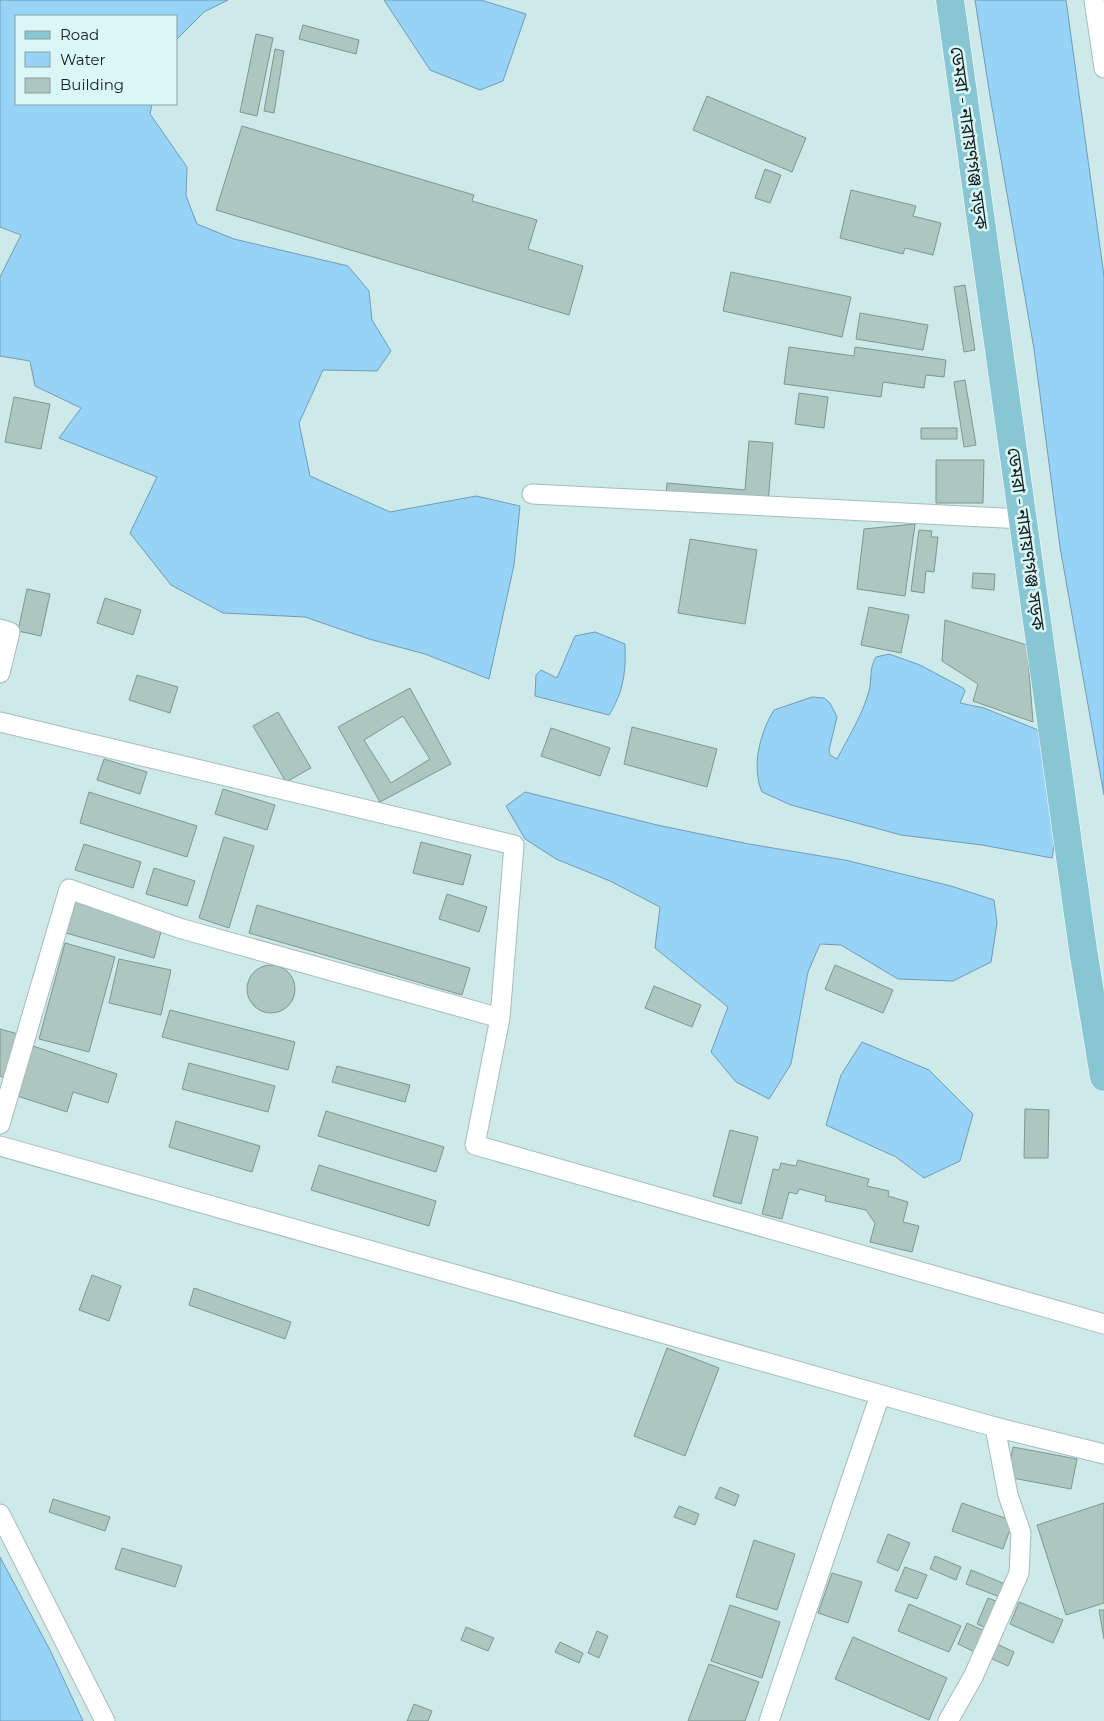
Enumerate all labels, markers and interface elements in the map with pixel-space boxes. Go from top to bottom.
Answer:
legend [15,15,178,105]
text: Road [60,25,99,44]
street label: ডেমরা - নারায়ণগঞ্জ সড়ক [945,45,993,231]
text: Water [60,50,106,69]
text: Building [60,75,124,94]
street label: ডেমরা - নারায়ণগঞ্জ সড়ক [1002,446,1050,632]

